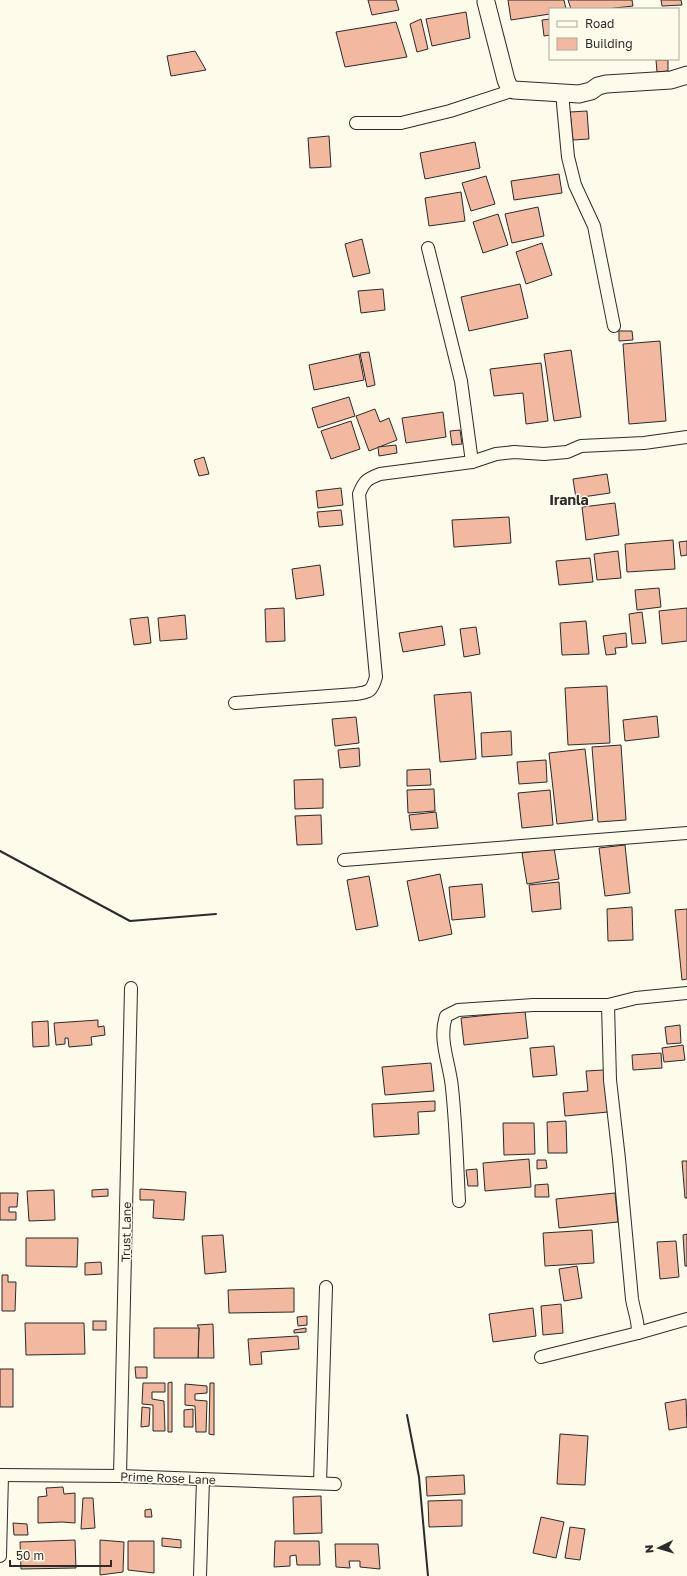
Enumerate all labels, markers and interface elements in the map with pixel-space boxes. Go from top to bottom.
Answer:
legend [549,8,679,60]
text: Road [585,16,614,31]
text: Building [585,36,633,51]
district label: Iranla [549,491,589,508]
street label: Trust Lane [118,1202,134,1262]
street label: Prime Rose Lane [120,1469,216,1487]
north arrow [639,1528,679,1568]
scale bar [10,1542,111,1568]
text: N [642,1544,655,1554]
text: 50 m [16,1548,44,1563]

